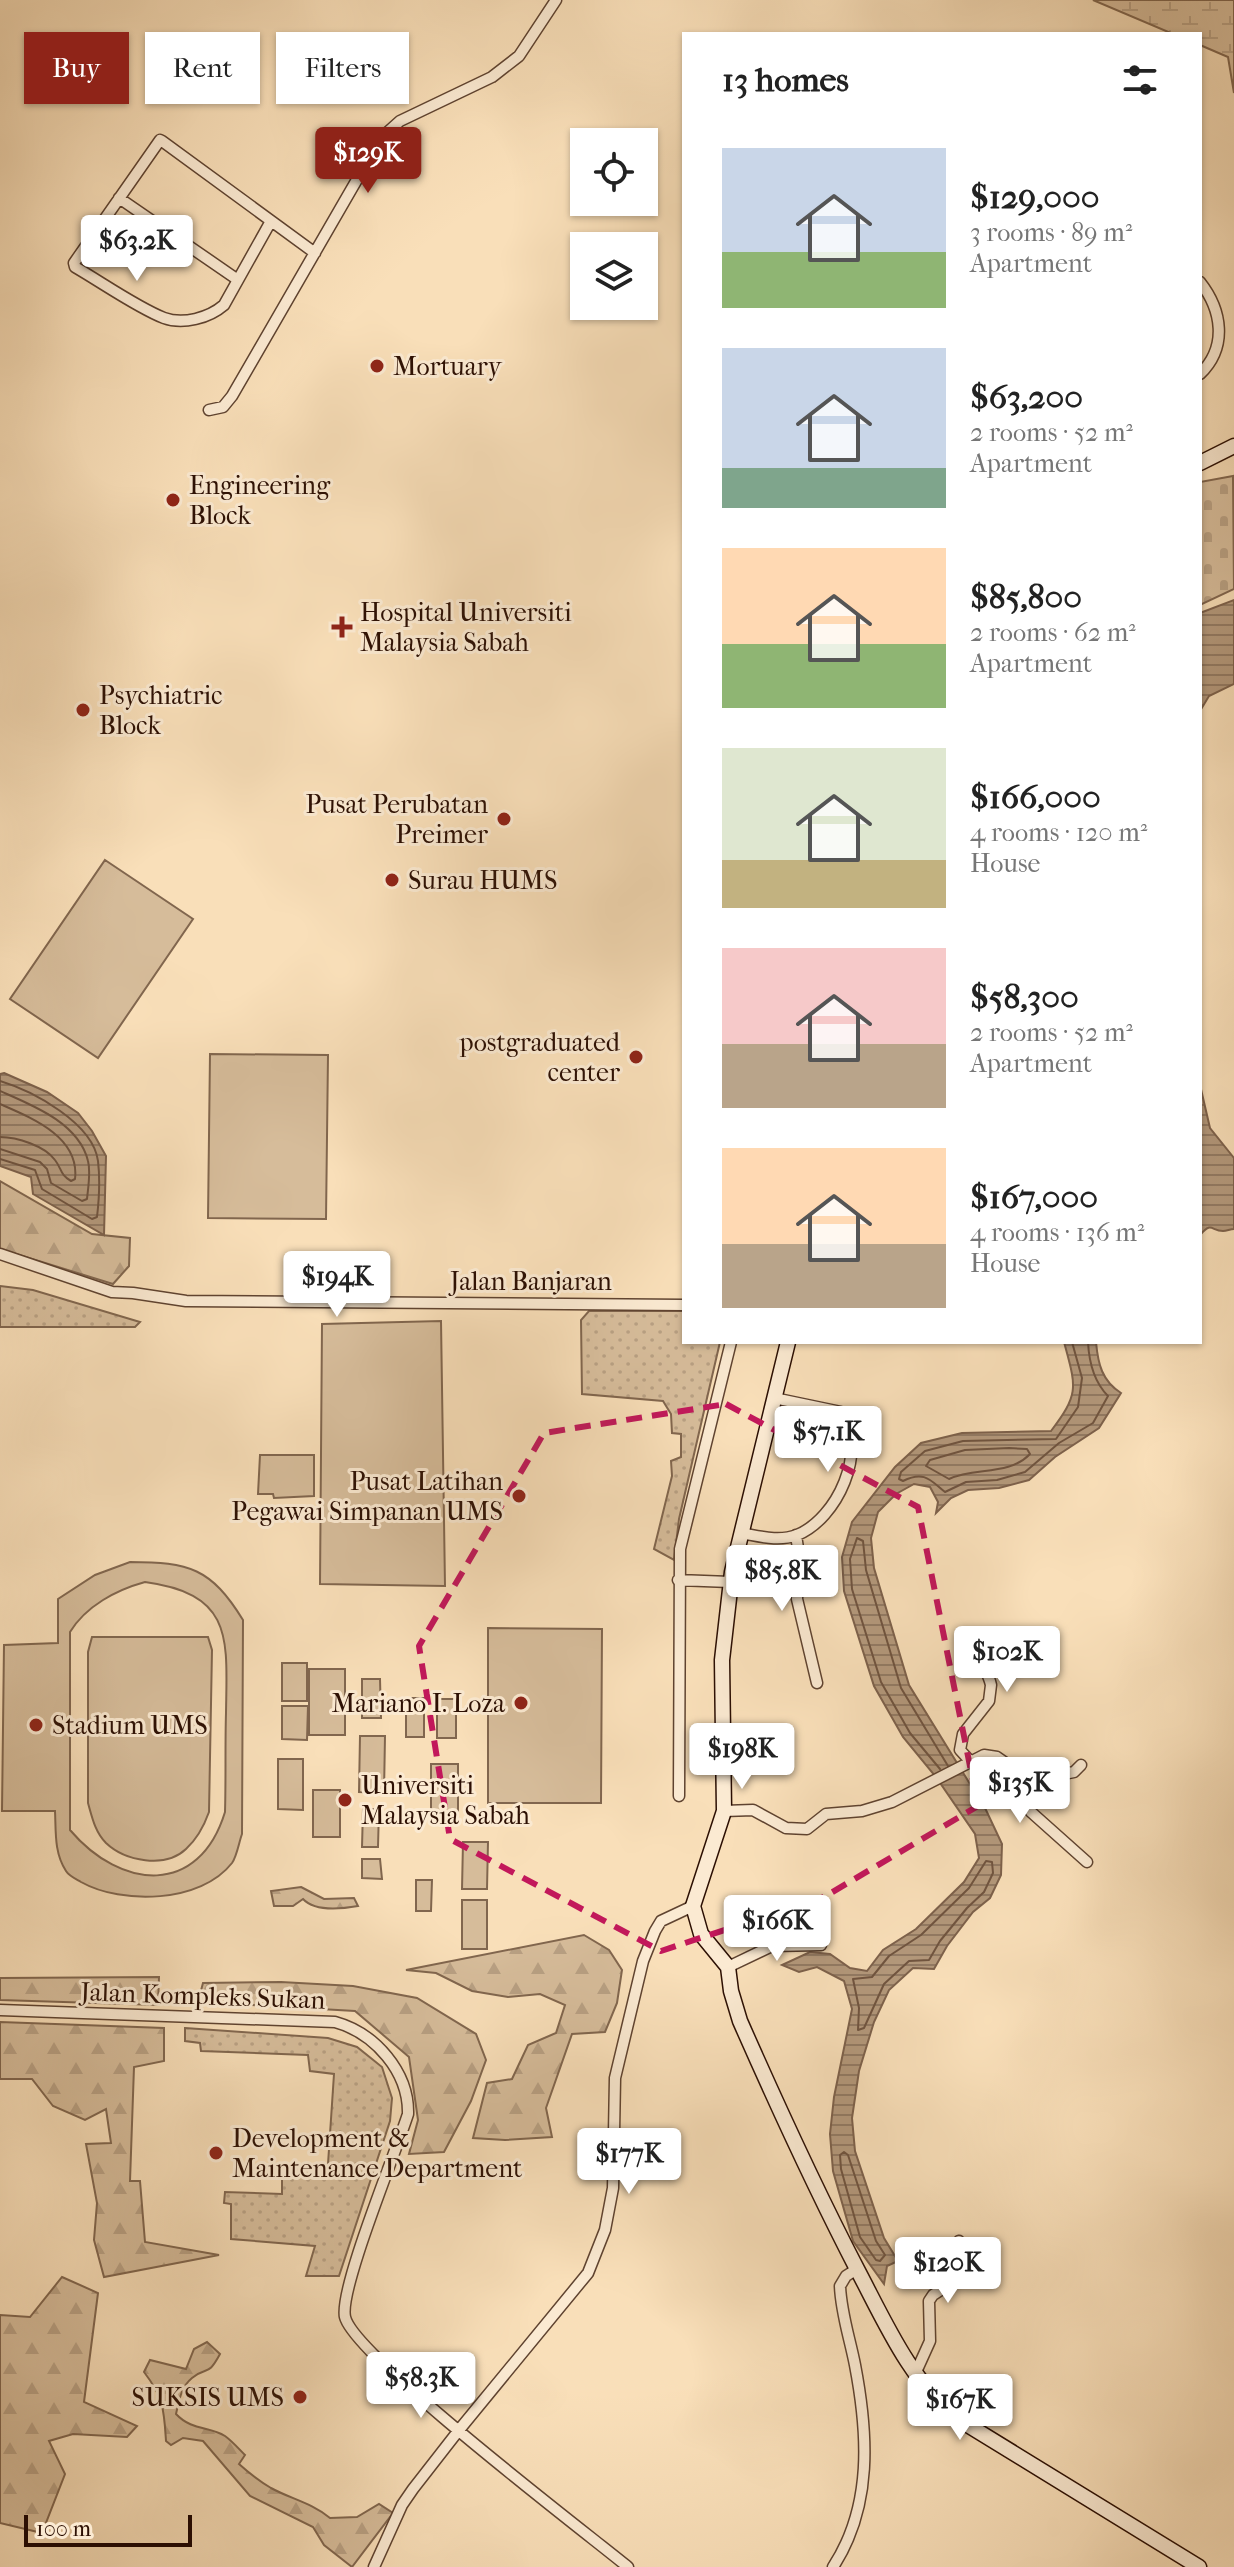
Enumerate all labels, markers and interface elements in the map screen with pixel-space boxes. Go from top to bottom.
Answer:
chip: Buy [24,32,129,104]
chip: Rent [145,32,260,104]
chip: Filters [276,32,409,104]
icon: filters [1118,58,1162,102]
text: 13 homes [722,60,849,100]
pin: $129K [312,127,424,195]
map controls [570,128,658,320]
button: locate [570,128,658,216]
text: $129K [333,137,403,168]
text: $129,000 [970,177,1099,217]
icon: home [786,180,882,276]
pin: $63.2K [72,215,202,283]
text: 3 rooms · 89 m² [970,217,1132,248]
text: $63.2K [99,225,175,256]
button: layers [570,232,658,320]
text: Apartment [970,248,1092,279]
place label: Mortuary [393,351,503,382]
marker: Mortuary [368,357,386,375]
text: $63,200 [970,377,1083,417]
icon: home [786,380,882,476]
text: 2 rooms · 52 m² [970,417,1133,448]
text: Apartment [970,448,1092,479]
place label: Engineering Block [189,470,331,531]
marker: Engineering Block [164,491,182,509]
text: $85,800 [970,577,1082,617]
icon: home [786,580,882,676]
place label: Hospital Universiti Malaysia Sabah [360,597,572,658]
marker: Hospital Universiti Malaysia Sabah [331,616,353,638]
text: 2 rooms · 62 m² [970,617,1136,648]
text: Apartment [970,648,1092,679]
place label: Psychiatric Block [99,680,223,741]
marker: Psychiatric Block [74,701,92,719]
text: $166,000 [970,777,1101,817]
icon: home [786,780,882,876]
place label: Pusat Perubatan Preimer [305,789,488,850]
marker: Pusat Perubatan Preimer [495,810,513,828]
text: 4 rooms · 120 m² [970,817,1147,848]
text: House [970,848,1040,879]
place label: Surau HUMS [408,865,557,896]
marker: Surau HUMS [383,871,401,889]
text: $58,300 [970,977,1079,1017]
icon: home [786,980,882,1076]
text: 2 rooms · 52 m² [970,1017,1133,1048]
place label: postgraduated center [459,1027,621,1088]
marker: postgraduated center [627,1048,645,1066]
text: Apartment [970,1048,1092,1079]
text: $167,000 [970,1177,1098,1217]
icon: home [786,1180,882,1276]
text: 4 rooms · 136 m² [970,1217,1144,1248]
text: House [970,1248,1040,1279]
pin: $194K [281,1251,393,1319]
text: $194K [301,1261,373,1292]
street label: Jalan Banjaran [448,1266,612,1297]
pin: $57.1K [763,1406,893,1474]
text: $57.1K [793,1416,863,1447]
place label: Pusat Latihan Pegawai Simpanan UMS [231,1466,503,1527]
marker: Pusat Latihan Pegawai Simpanan UMS [510,1487,528,1505]
pin: $85.8K [717,1545,847,1613]
text: $85.8K [744,1555,820,1586]
pin: $102K [951,1626,1063,1694]
text: $102K [972,1636,1042,1667]
place label: Mariano I. Loza [332,1688,506,1719]
marker: Mariano I. Loza [512,1694,530,1712]
place label: Stadium UMS [52,1710,208,1741]
marker: Stadium UMS [27,1716,45,1734]
pin: $198K [686,1723,798,1791]
text: $198K [707,1733,777,1764]
pin: $135K [964,1757,1076,1825]
text: $135K [988,1767,1052,1798]
place label: Universiti Malaysia Sabah [361,1770,530,1831]
marker: Universiti Malaysia Sabah [336,1791,354,1809]
pin: $166K [721,1895,833,1963]
text: $166K [742,1905,812,1936]
street label: Jalan Kompleks Sukan [78,1976,326,2016]
place label: Development & Maintenance Department [232,2123,523,2184]
pin: $177K [573,2128,685,2196]
text: $177K [595,2138,663,2169]
marker: Development & Maintenance Department [207,2144,225,2162]
pin: $120K [892,2237,1004,2305]
text: $120K [913,2247,983,2278]
pin: $58.3K [356,2352,486,2420]
text: $58.3K [384,2362,458,2393]
pin: $167K [904,2374,1016,2442]
place label: SUKSIS UMS [132,2382,284,2413]
text: $167K [926,2384,994,2415]
marker: SUKSIS UMS [291,2388,309,2406]
scale bar [24,2511,192,2547]
text: 100 m [36,2516,91,2542]

